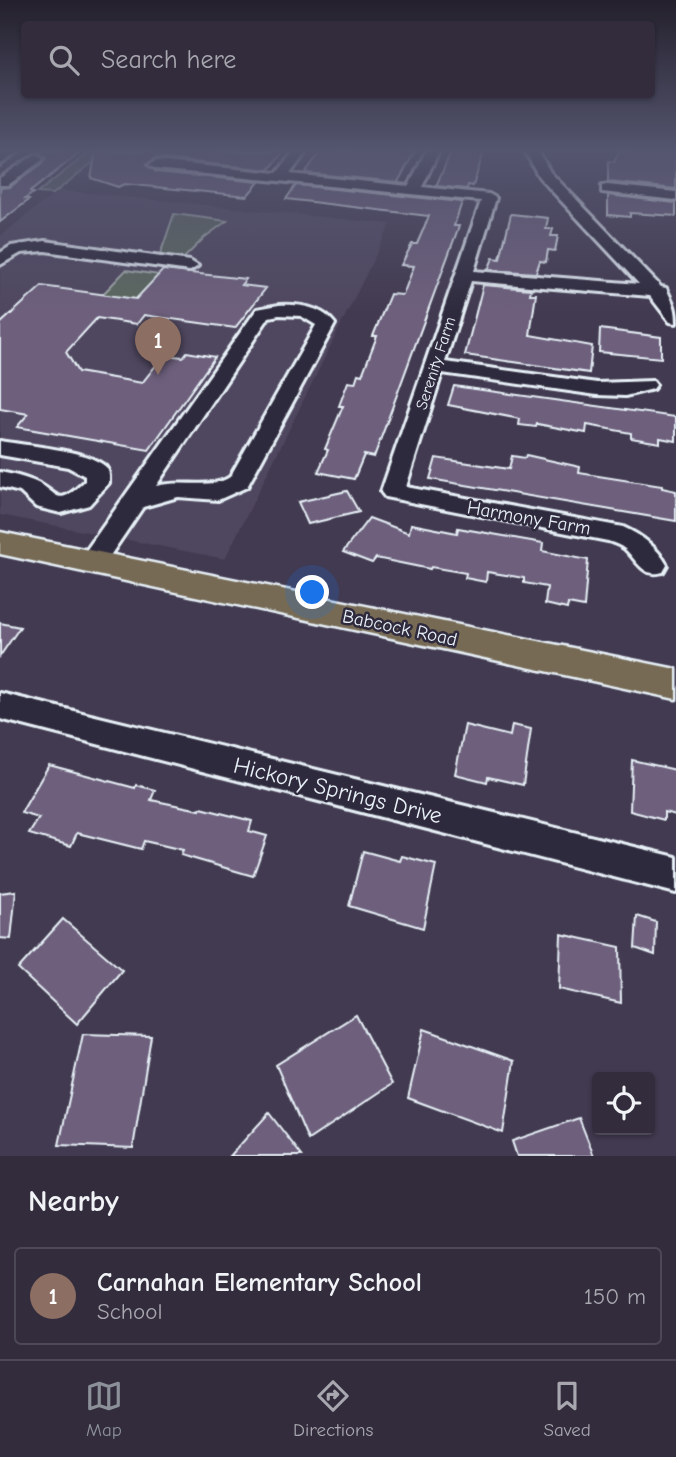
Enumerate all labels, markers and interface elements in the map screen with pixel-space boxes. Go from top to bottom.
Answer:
search box [21,21,655,98]
icon: search [45,41,83,79]
text: Search here [101,45,236,75]
street label: Serenity Farm [412,315,459,412]
pin: 1 [135,317,181,375]
street label: Harmony Farm [465,496,592,540]
your location [295,575,329,609]
street label: Babcock Road [340,605,459,651]
street label: Hickory Springs Drive [231,752,445,829]
map controls [592,1072,655,1135]
button: locate [592,1072,655,1135]
text: Nearby [28,1184,119,1219]
text: Carnahan Elementary School [97,1268,422,1298]
text: 1 [48,1283,58,1310]
text: 150 m [584,1283,646,1310]
text: School [97,1298,162,1325]
tab: Map [85,1377,123,1441]
tab: Directions [293,1377,373,1441]
tab: Saved [544,1377,591,1441]

